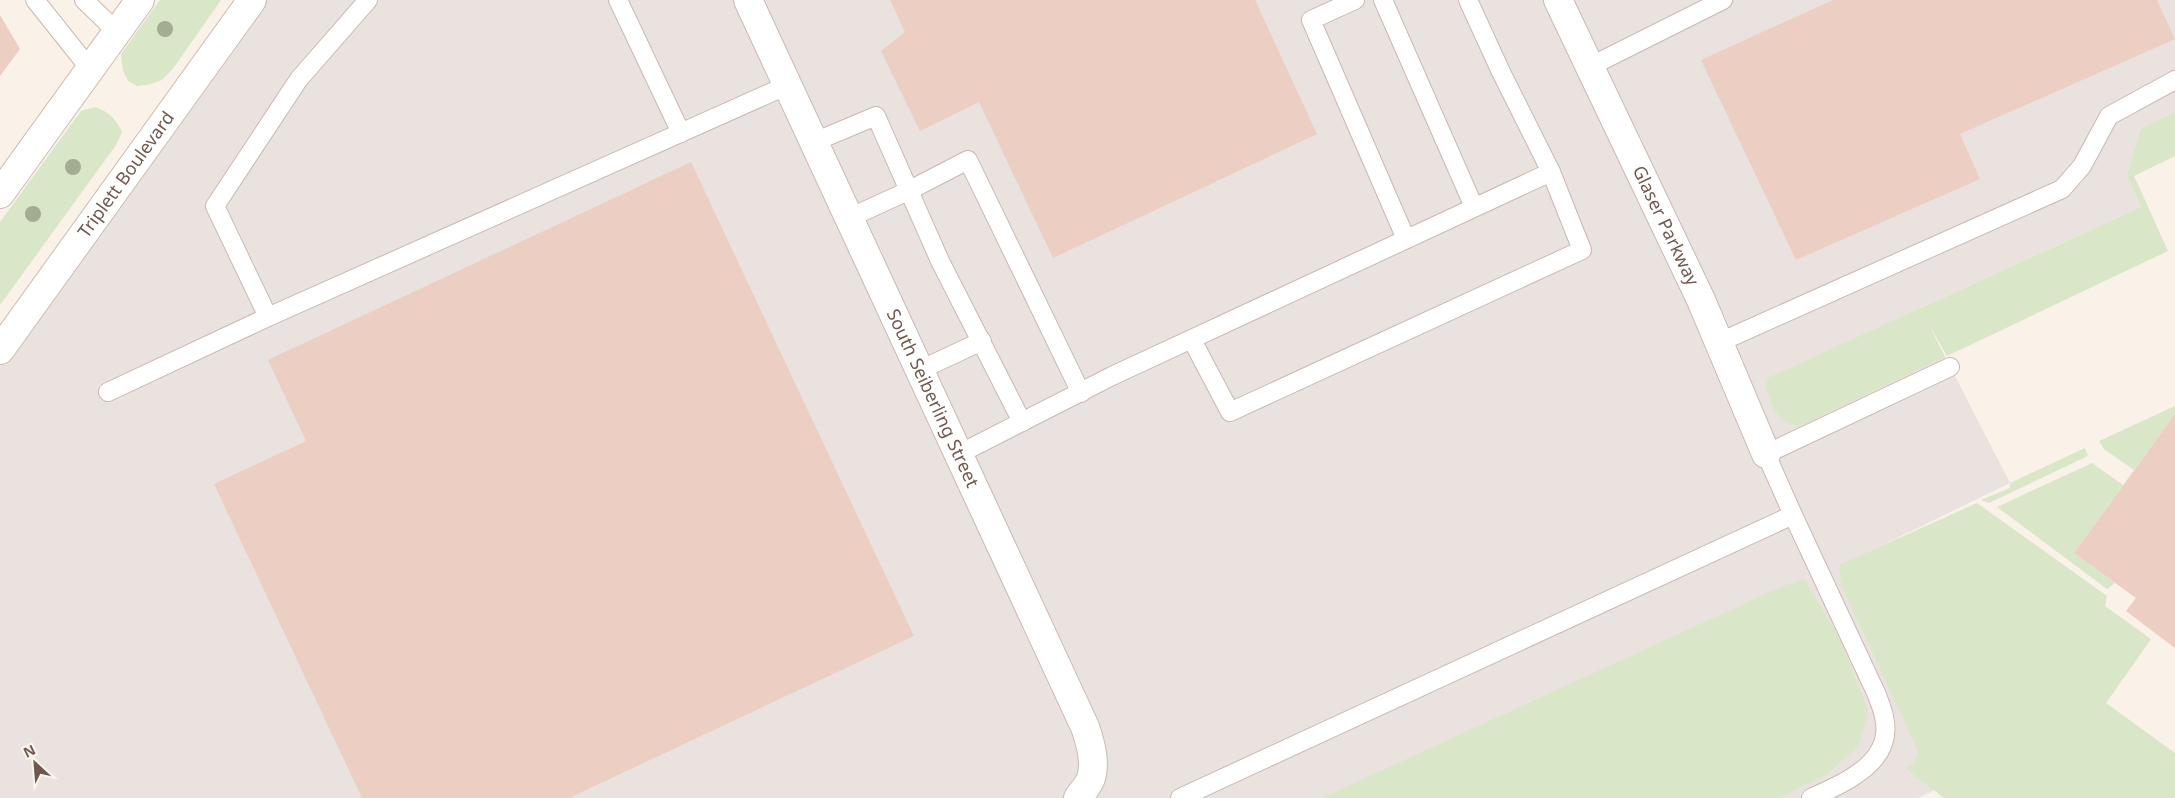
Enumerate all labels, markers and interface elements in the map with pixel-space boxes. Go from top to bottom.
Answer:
street label: Triplett Boulevard [72,106,179,242]
street label: Glaser Parkway [1628,161,1706,290]
street label: South Seiberling Street [882,305,985,491]
north arrow [10,738,60,788]
text: N [20,740,38,762]

